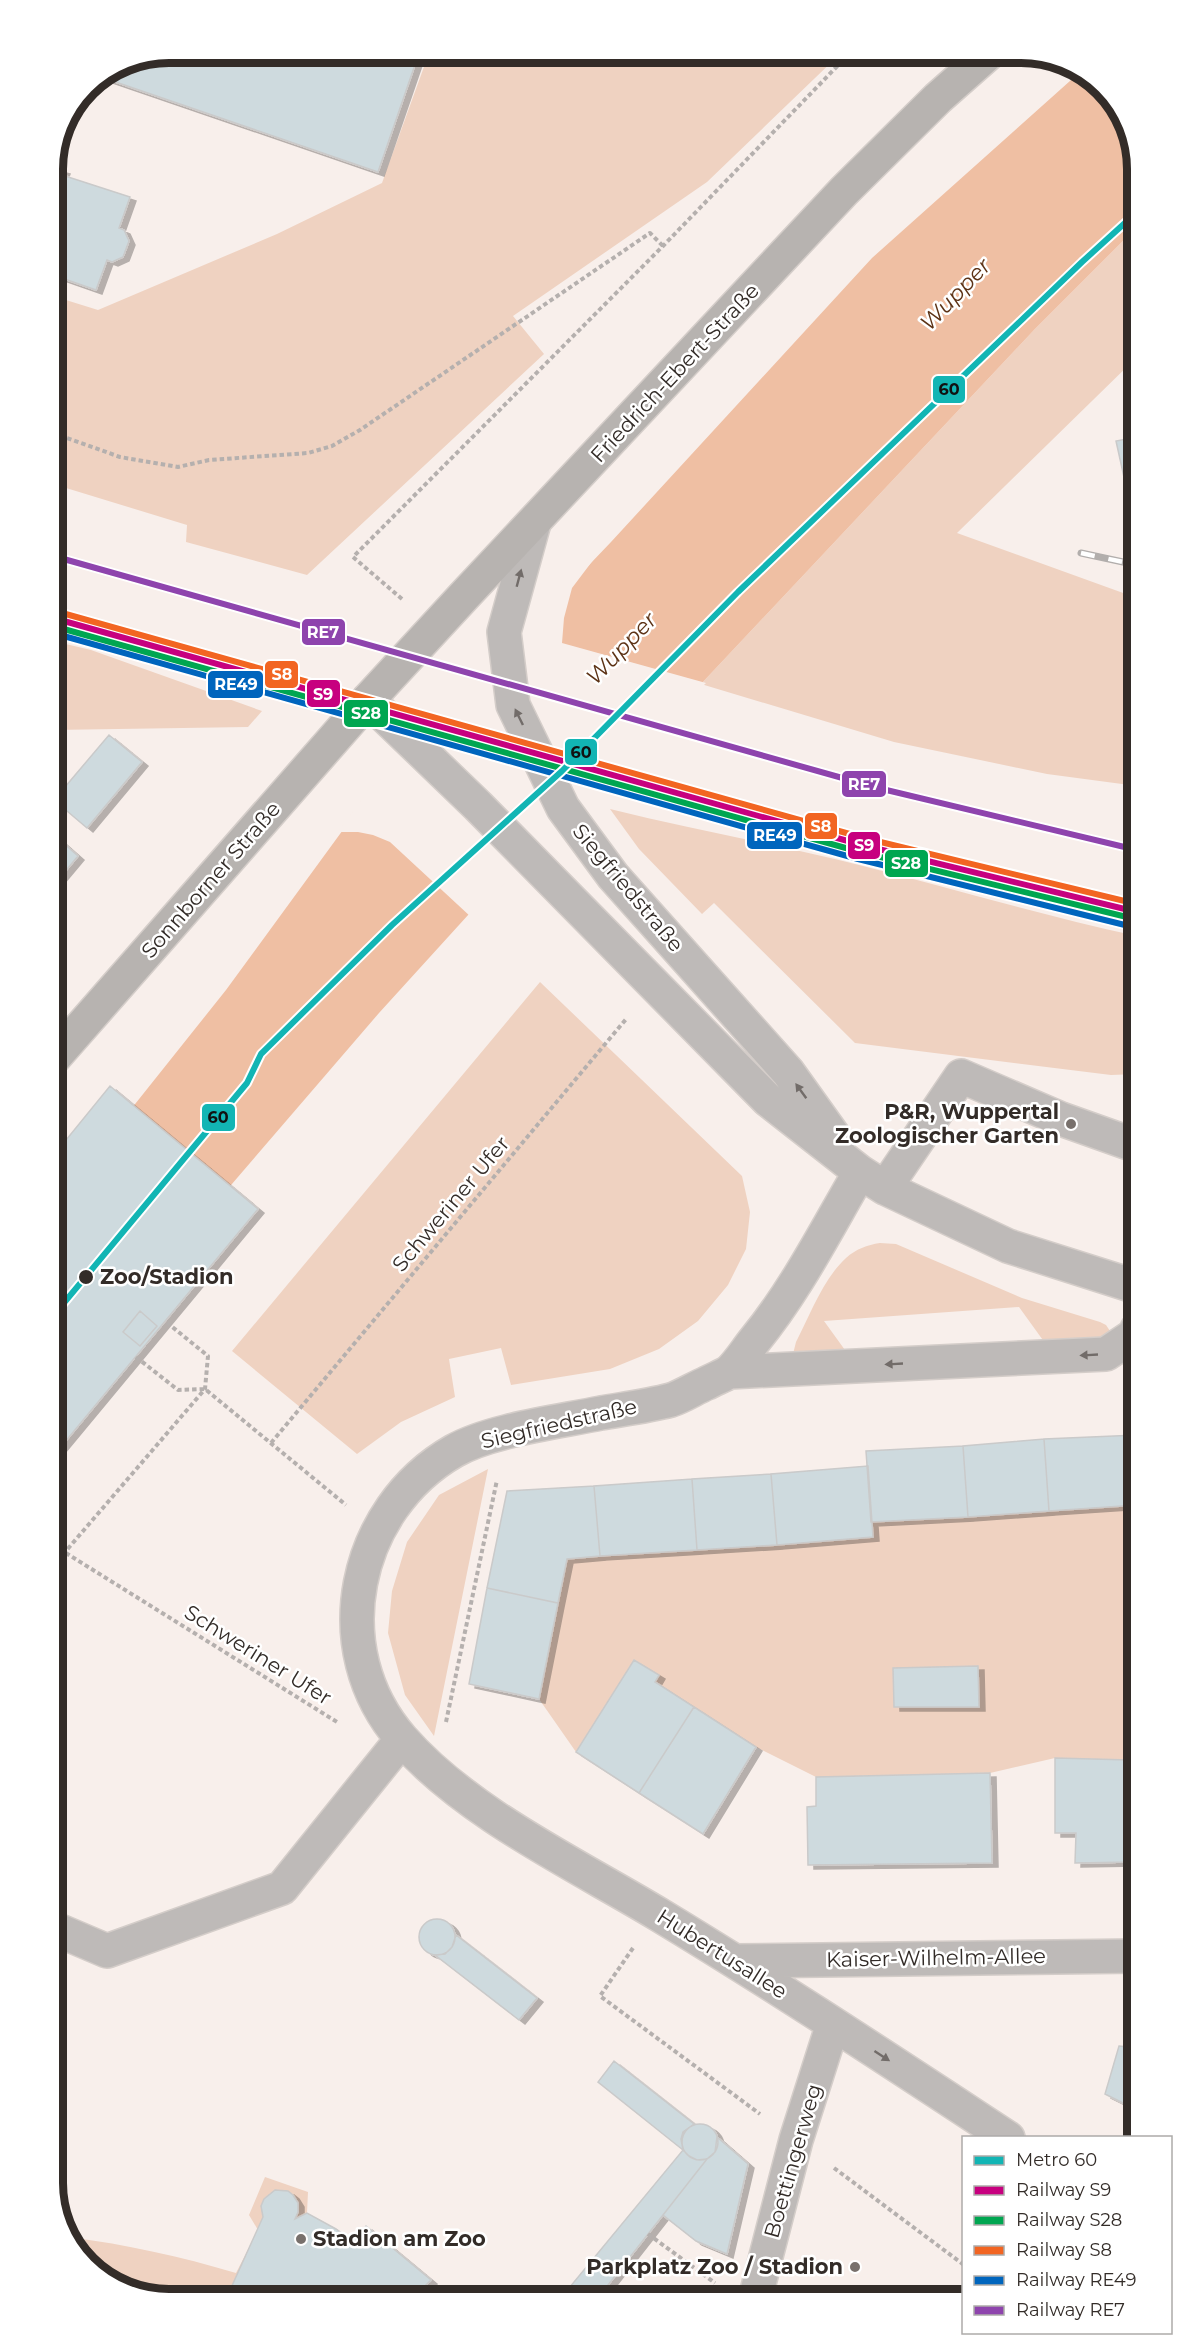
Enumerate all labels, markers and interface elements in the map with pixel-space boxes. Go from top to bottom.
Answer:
water label: Wupper [914,252,997,336]
street label: Friedrich-Ebert-Straße [585,278,764,467]
line badge: 60 [932,375,966,404]
text: 60 [938,380,960,399]
one-way arrow [515,569,524,587]
water label: Wupper [580,606,663,690]
line badge: RE7 [301,618,346,646]
text: RE7 [307,623,339,642]
line badge: S8 [264,660,299,689]
text: S8 [272,665,292,684]
line badge: RE49 [207,670,264,699]
text: RE49 [214,675,258,694]
line badge: S9 [306,679,341,708]
text: S9 [313,685,333,704]
line badge: S28 [343,699,389,728]
text: S28 [351,704,381,723]
one-way arrow [515,709,524,726]
line badge: 60 [564,738,598,766]
text: 60 [570,743,592,762]
line badge: RE7 [841,770,887,798]
text: RE7 [848,775,880,794]
street label: Sonnborner Straße [136,796,285,963]
line badge: S8 [804,812,838,840]
text: S8 [811,817,831,836]
street label: Siegfriedstraße [568,819,689,957]
line badge: RE49 [746,821,803,850]
text: RE49 [753,826,797,845]
line badge: S9 [847,831,881,860]
text: S9 [854,836,874,855]
line badge: S28 [884,849,929,878]
text: S28 [891,854,921,873]
one-way arrow [795,1083,807,1099]
place label: P&R, Wuppertal Zoologischer Garten [835,1099,1059,1148]
line badge: 60 [201,1103,236,1132]
text: 60 [207,1108,229,1127]
marker: P&R, Wuppertal Zoologischer Garten [1064,1117,1078,1131]
street label: Schweriner Ufer [387,1131,514,1276]
place label: Zoo/Stadion [100,1264,234,1289]
marker: Zoo/Stadion [77,1268,95,1286]
one-way arrow [1080,1351,1099,1360]
one-way arrow [885,1360,904,1369]
street label: Siegfriedstraße [479,1393,639,1454]
street label: Schweriner Ufer [180,1599,336,1710]
street label: Hubertusallee [653,1904,792,2004]
street label: Kaiser-Wilhelm-Allee [826,1943,1046,1972]
one-way arrow [874,2050,891,2061]
street label: Boettingerweg [759,2081,826,2241]
legend [962,2136,1172,2334]
text: Metro 60 [1016,2149,1097,2171]
text: Railway S9 [1016,2179,1111,2201]
text: Railway S28 [1016,2209,1122,2231]
place label: Stadion am Zoo [313,2226,486,2251]
marker: Stadion am Zoo [294,2232,308,2246]
text: Railway S8 [1016,2239,1112,2261]
place label: Parkplatz Zoo / Stadion [586,2254,843,2279]
marker: Parkplatz Zoo / Stadion [848,2260,862,2274]
text: Railway RE49 [1016,2269,1137,2291]
text: Railway RE7 [1016,2299,1125,2321]

